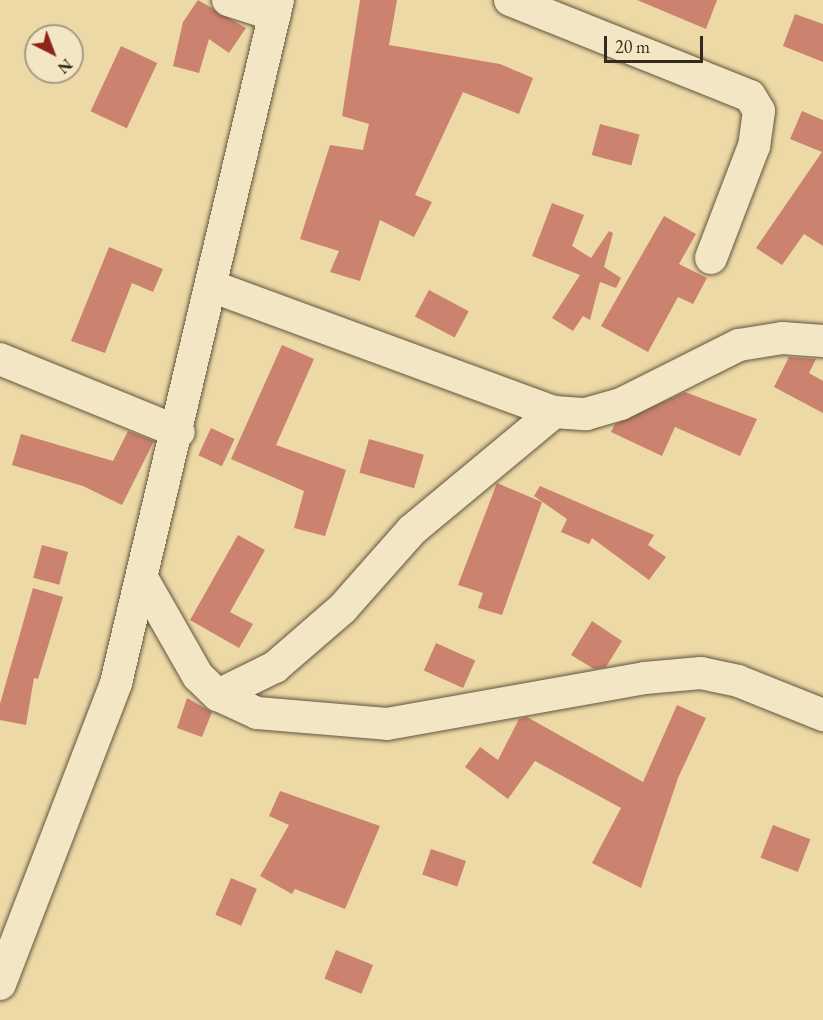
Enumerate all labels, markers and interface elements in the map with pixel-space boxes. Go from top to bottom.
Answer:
north arrow [24,24,84,84]
scale bar [607,24,706,62]
text: 20 m [615,35,650,58]
text: N [53,54,77,78]

